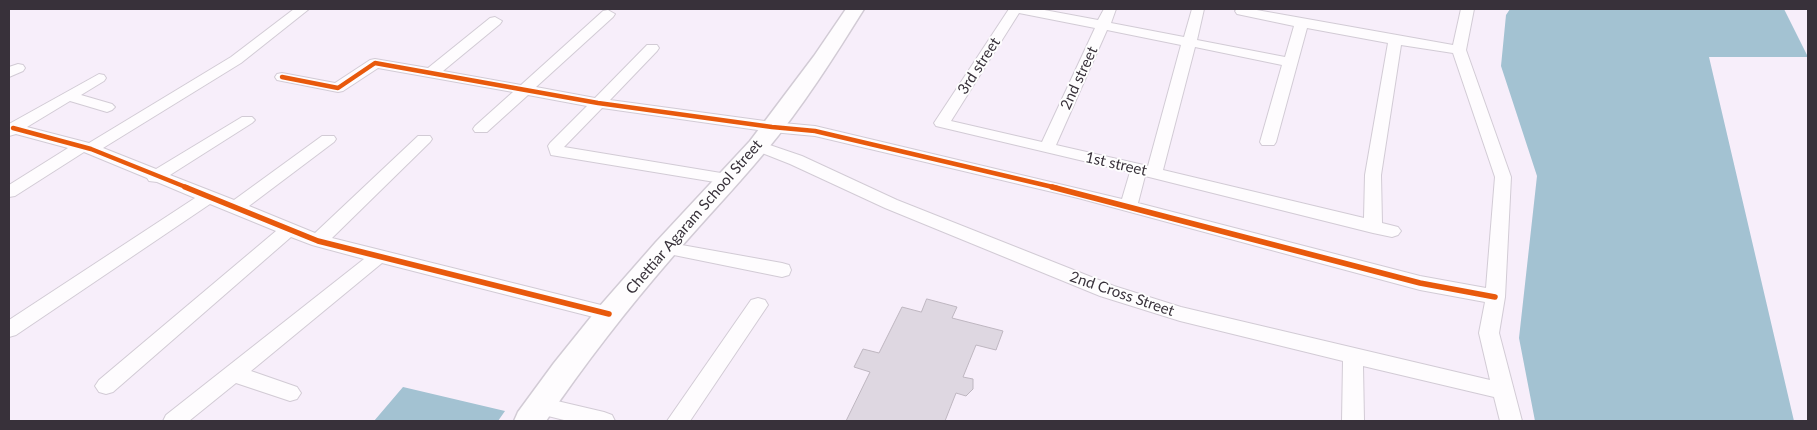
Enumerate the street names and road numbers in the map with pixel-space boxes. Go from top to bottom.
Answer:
street label: 3rd street [954,34,1004,98]
street label: 2nd street [1057,44,1101,112]
street label: Chettiar Agaram School Street [622,136,766,298]
street label: 1st street [1083,148,1149,180]
street label: 2nd Cross Street [1067,268,1177,320]

